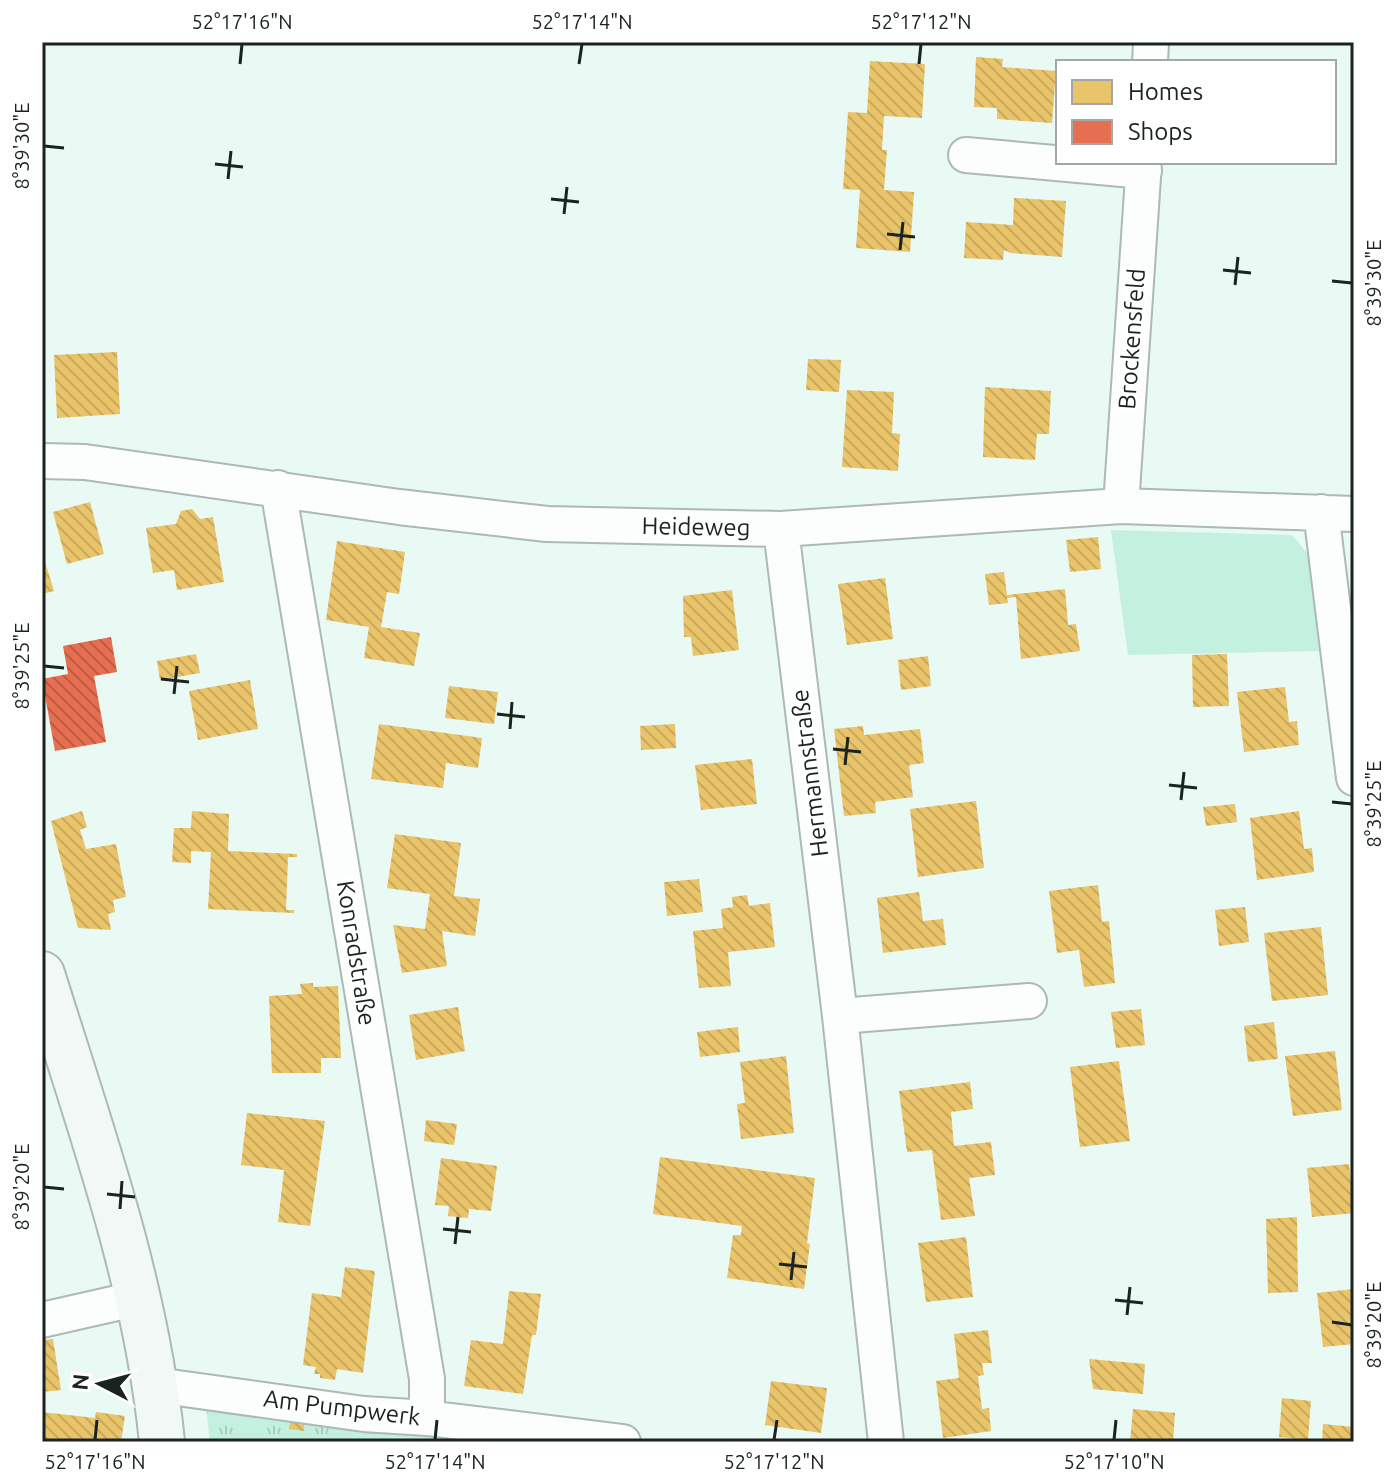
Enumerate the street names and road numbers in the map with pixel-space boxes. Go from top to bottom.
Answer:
street label: Brockensfeld [1113,268,1150,410]
street label: Heideweg [641,512,751,541]
street label: Hermannstraße [786,688,833,858]
street label: Konradstraße [332,878,381,1027]
street label: Am Pumpwerk [262,1384,422,1431]

